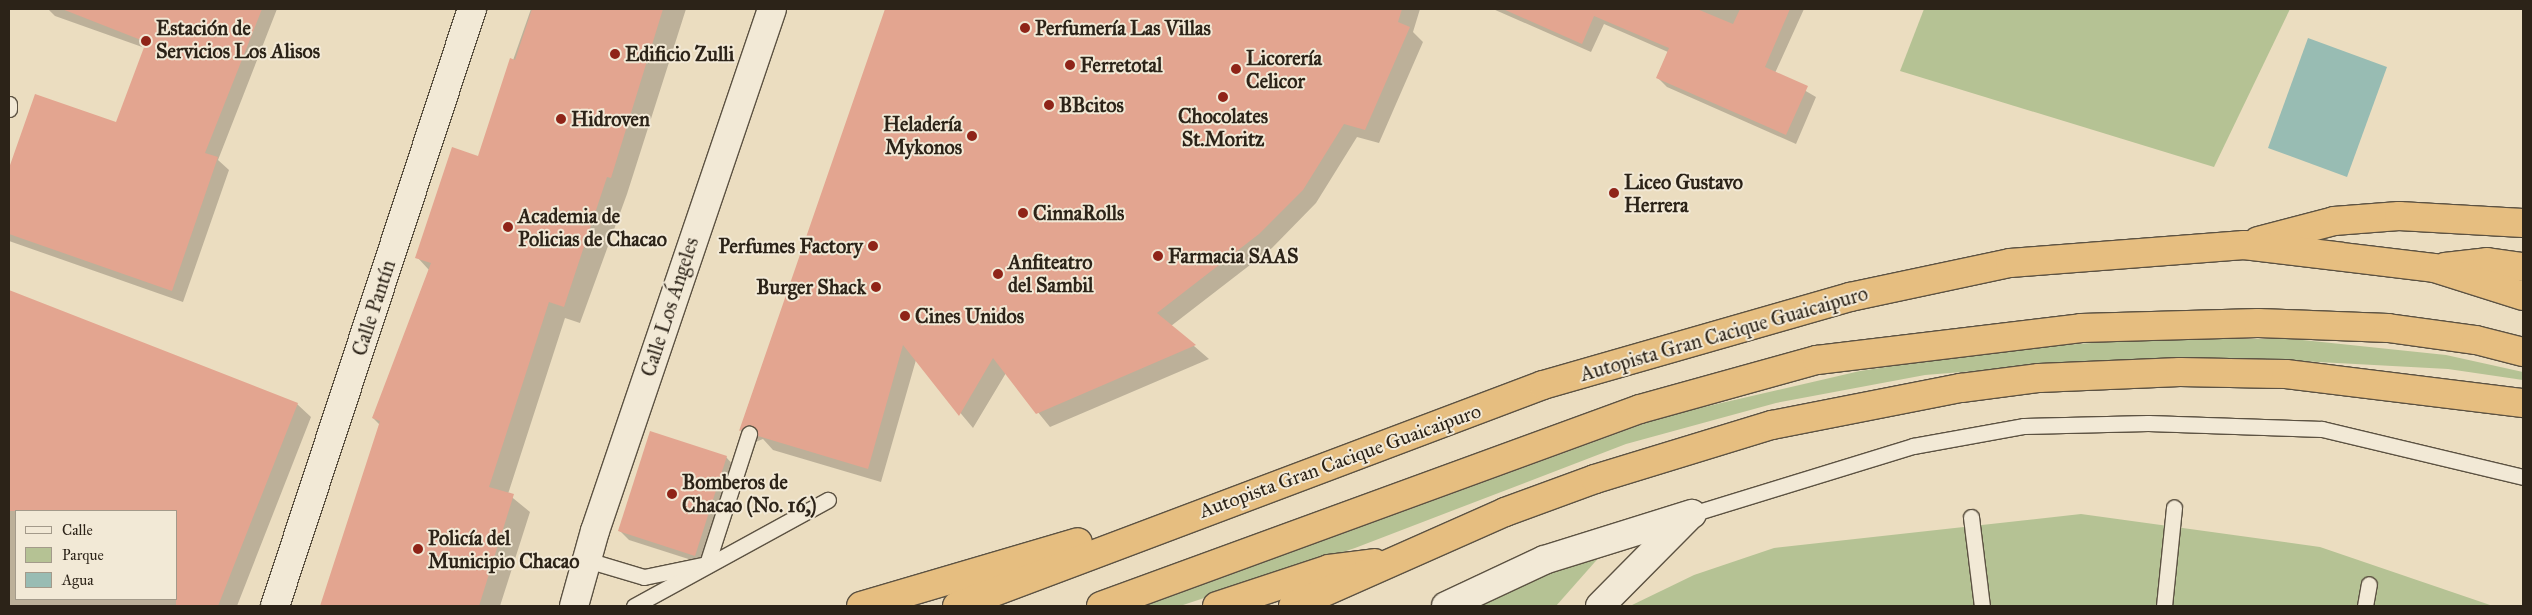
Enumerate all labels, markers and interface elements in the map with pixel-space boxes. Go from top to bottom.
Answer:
place label: Perfumería Las Villas [1035,16,1211,40]
place label: Estación de Servicios Los Alisos [156,17,320,64]
marker: Perfumería Las Villas [1019,22,1031,34]
marker: Estación de Servicios Los Alisos [140,35,152,47]
place label: Edificio Zulli [625,42,734,66]
place label: Licorería Celicor [1246,46,1322,93]
marker: Edificio Zulli [609,48,621,60]
place label: Ferretotal [1080,53,1162,77]
marker: Ferretotal [1064,59,1076,71]
marker: Licorería Celicor [1230,63,1242,75]
marker: Chocolates St.Moritz [1217,91,1229,103]
place label: BBcitos [1059,93,1124,117]
marker: BBcitos [1043,99,1055,111]
place label: Chocolates St.Moritz [1178,105,1268,152]
place label: Hidroven [571,107,650,131]
place label: Heladería Mykonos [883,112,962,159]
marker: Hidroven [555,113,567,125]
marker: Heladería Mykonos [966,130,978,142]
place label: Liceo Gustavo Herrera [1624,170,1743,217]
marker: Liceo Gustavo Herrera [1608,187,1620,199]
place label: CinnaRolls [1033,201,1124,225]
place label: Academia de Policias de Chacao [518,204,667,251]
marker: CinnaRolls [1017,207,1029,219]
marker: Academia de Policias de Chacao [502,221,514,233]
street label: Calle Los Ángeles [636,234,704,380]
place label: Perfumes Factory [719,234,863,258]
marker: Perfumes Factory [867,240,879,252]
place label: Farmacia SAAS [1168,244,1298,268]
place label: Anfiteatro del Sambil [1008,250,1093,297]
marker: Farmacia SAAS [1152,250,1164,262]
street label: Calle Pantín [347,257,401,359]
marker: Anfiteatro del Sambil [992,268,1004,280]
place label: Burger Shack [756,275,866,299]
marker: Burger Shack [870,281,882,293]
street label: Autopista Gran Cacique Guaicaipuro [1577,281,1871,387]
place label: Cines Unidos [915,304,1024,328]
marker: Cines Unidos [899,310,911,322]
street label: Autopista Gran Cacique Guaicaipuro [1196,399,1484,523]
place label: Bomberos de Chacao (No. 16,) [682,470,817,517]
marker: Bomberos de Chacao (No. 16,) [666,488,678,500]
legend [15,510,178,600]
text: Calle [62,521,93,539]
place label: Policía del Municipio Chacao [428,526,580,573]
marker: Policía del Municipio Chacao [412,543,424,555]
text: Parque [62,546,104,564]
text: Agua [62,571,94,589]

